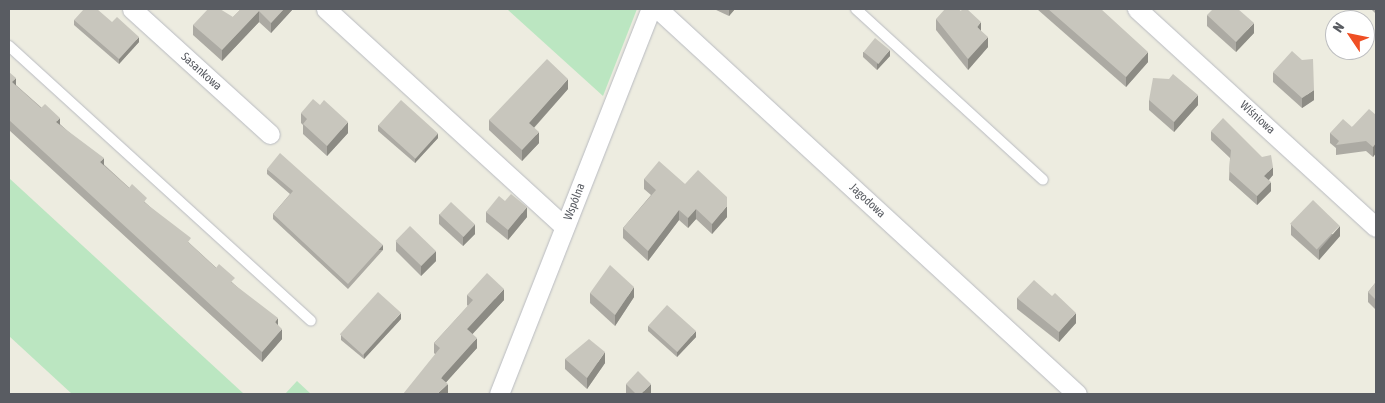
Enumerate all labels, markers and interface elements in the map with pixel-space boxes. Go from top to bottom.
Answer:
north arrow [1325,10,1375,60]
text: N [1329,19,1347,35]
street label: Sasankowa [178,50,224,94]
street label: Wiśniowa [1236,98,1278,138]
street label: Wspólna [561,181,589,223]
street label: Jagodowa [846,181,888,221]

